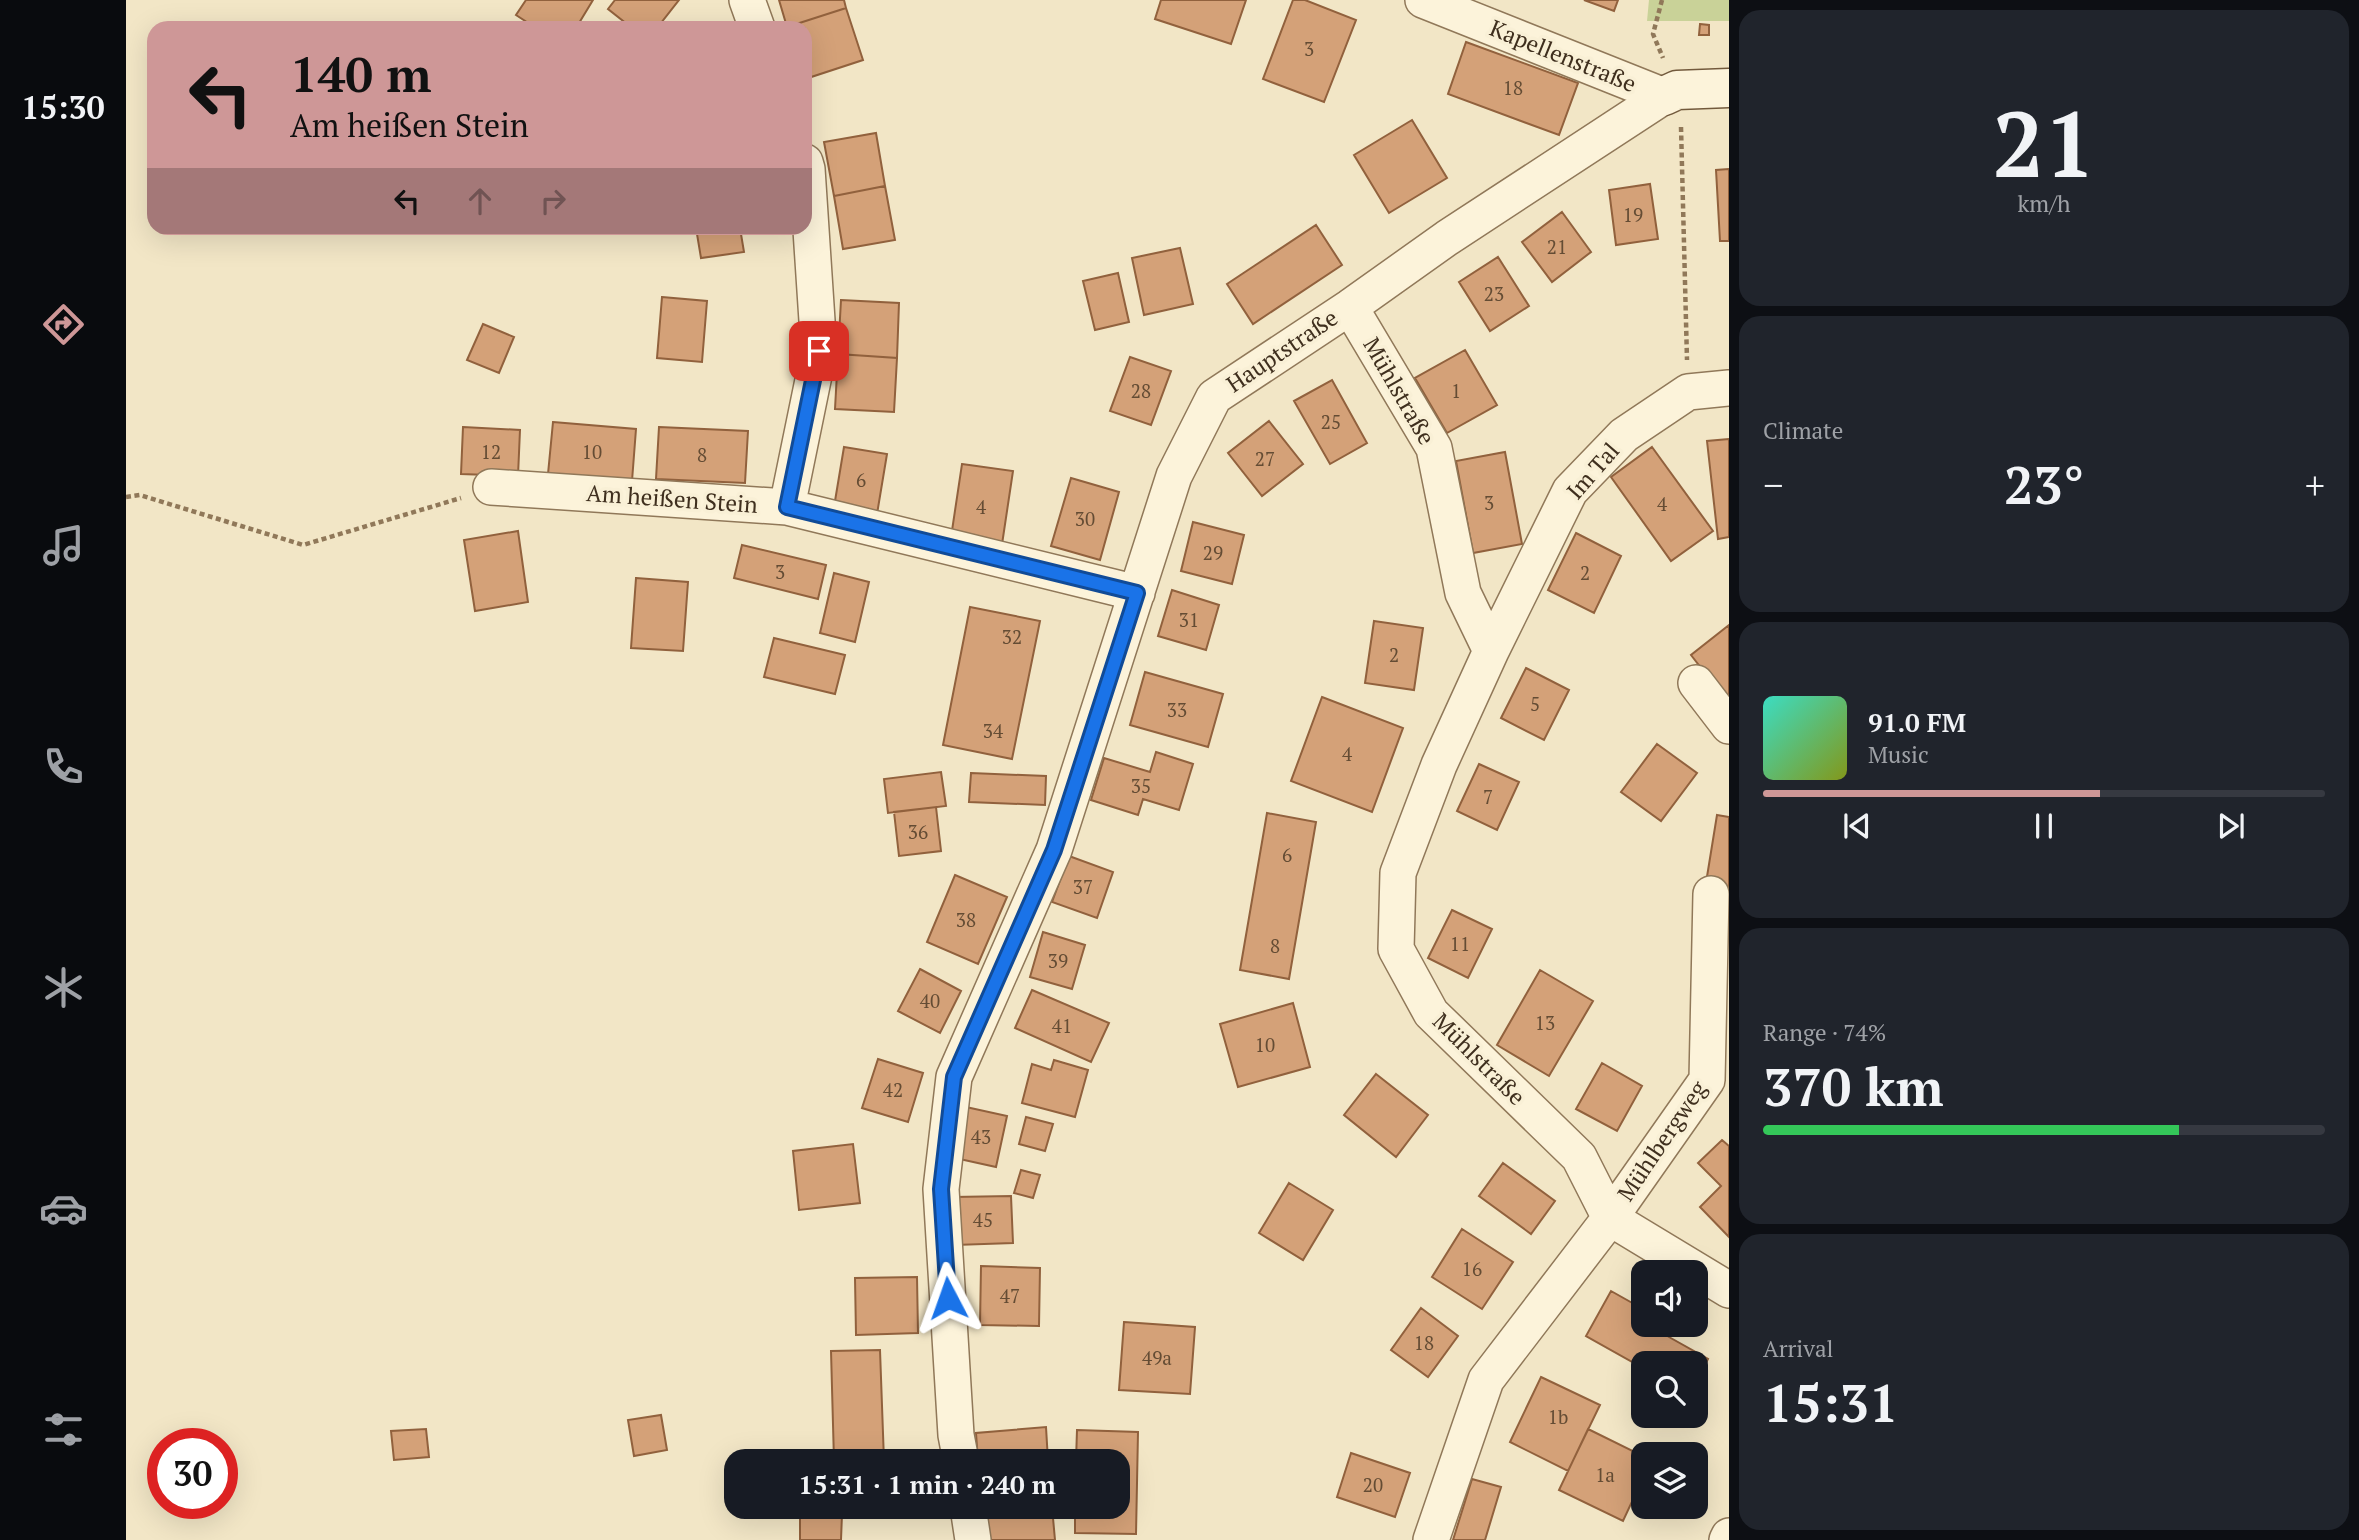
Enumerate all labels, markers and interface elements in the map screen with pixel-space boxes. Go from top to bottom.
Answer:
street label: Kapellenstraße [1485,12,1641,99]
house number: 3 [1304,36,1314,61]
text: 140 m [290,41,432,106]
icon: left [175,49,266,140]
house number: 18 [1503,75,1523,100]
text: 21 [1993,82,2095,203]
text: 15:30 [21,86,105,128]
text: Am heißen Stein [290,104,529,146]
icon: left [388,182,426,220]
icon: ahead [461,182,499,220]
icon: right [534,182,572,220]
text: km/h [2017,188,2071,219]
house number: 19 [1623,202,1643,227]
house number: 21 [1547,234,1567,259]
house number: 23 [1484,281,1504,306]
icon: directions [39,300,88,349]
street label: Hauptstraße [1220,302,1343,399]
pin [789,321,849,381]
icon: arrive [800,332,838,370]
street label: Mühlstraße [1356,332,1443,450]
house number: 28 [1131,378,1151,403]
house number: 1 [1451,378,1461,403]
house number: 25 [1321,409,1341,434]
text: Climate [1763,415,1843,446]
street label: Im Tal [1559,436,1626,506]
house number: 12 [481,439,501,464]
house number: 10 [582,439,602,464]
house number: 8 [697,442,707,467]
house number: 27 [1255,446,1275,471]
text: 23° [2004,450,2084,519]
text: − [1763,460,1783,510]
text: + [2305,460,2325,510]
house number: 6 [856,467,866,492]
street label: Am heißen Stein [585,477,759,520]
house number: 3 [1484,490,1494,515]
house number: 4 [1657,491,1668,516]
house number: 4 [976,494,987,519]
house number: 30 [1075,506,1095,531]
icon: music [39,521,88,570]
house number: 29 [1203,540,1223,565]
house number: 3 [775,559,785,584]
house number: 2 [1580,560,1590,585]
house number: 31 [1179,607,1199,632]
house number: 32 [1002,624,1022,649]
house number: 2 [1389,642,1399,667]
house number: 5 [1530,691,1540,716]
house number: 33 [1167,697,1187,722]
text: 91.0 FM [1868,705,1966,739]
house number: 34 [983,718,1004,743]
text: Music [1868,739,1929,770]
house number: 4 [1342,741,1353,766]
icon: phone [39,742,88,791]
house number: 35 [1131,773,1151,798]
house number: 7 [1483,784,1493,809]
icon: previous [1838,807,1876,845]
icon: pause [2025,807,2063,845]
icon: next [2212,807,2250,845]
house number: 36 [908,819,928,844]
house number: 6 [1282,842,1292,867]
house number: 37 [1073,874,1093,899]
house number: 38 [956,907,976,932]
house number: 11 [1450,931,1470,956]
house number: 8 [1270,933,1280,958]
house number: 39 [1048,948,1068,973]
icon: climate [39,963,88,1012]
house number: 40 [920,988,940,1013]
street label: Mühlstraße [1426,1006,1532,1112]
house number: 13 [1535,1010,1555,1035]
house number: 41 [1052,1013,1072,1038]
text: Range · 74% [1763,1017,1886,1048]
house number: 10 [1255,1032,1275,1057]
text: 370 km [1763,1052,1944,1121]
street label: Mühlbergweg [1610,1074,1714,1207]
house number: 42 [883,1077,903,1102]
house number: 43 [971,1124,991,1149]
icon: car [39,1184,88,1233]
house number: 45 [973,1207,993,1232]
house number: 16 [1462,1256,1482,1281]
map controls [1631,1260,1708,1519]
button: sound [1631,1260,1708,1337]
position arrow [911,1261,985,1335]
house number: 47 [1000,1283,1020,1308]
house number: 18 [1414,1330,1434,1355]
text: Arrival [1763,1333,1834,1364]
house number: 49a [1142,1345,1172,1370]
button: search [1631,1351,1708,1428]
text: 15:31 [1763,1368,1898,1437]
house number: 1b [1548,1404,1568,1429]
icon: filters [39,1405,88,1454]
speed limit sign: 30 [147,1428,238,1519]
button: layers [1631,1442,1708,1519]
house number: 1a [1595,1462,1615,1487]
text: 15:31 · 1 min · 240 m [798,1467,1056,1501]
house number: 20 [1363,1472,1383,1497]

